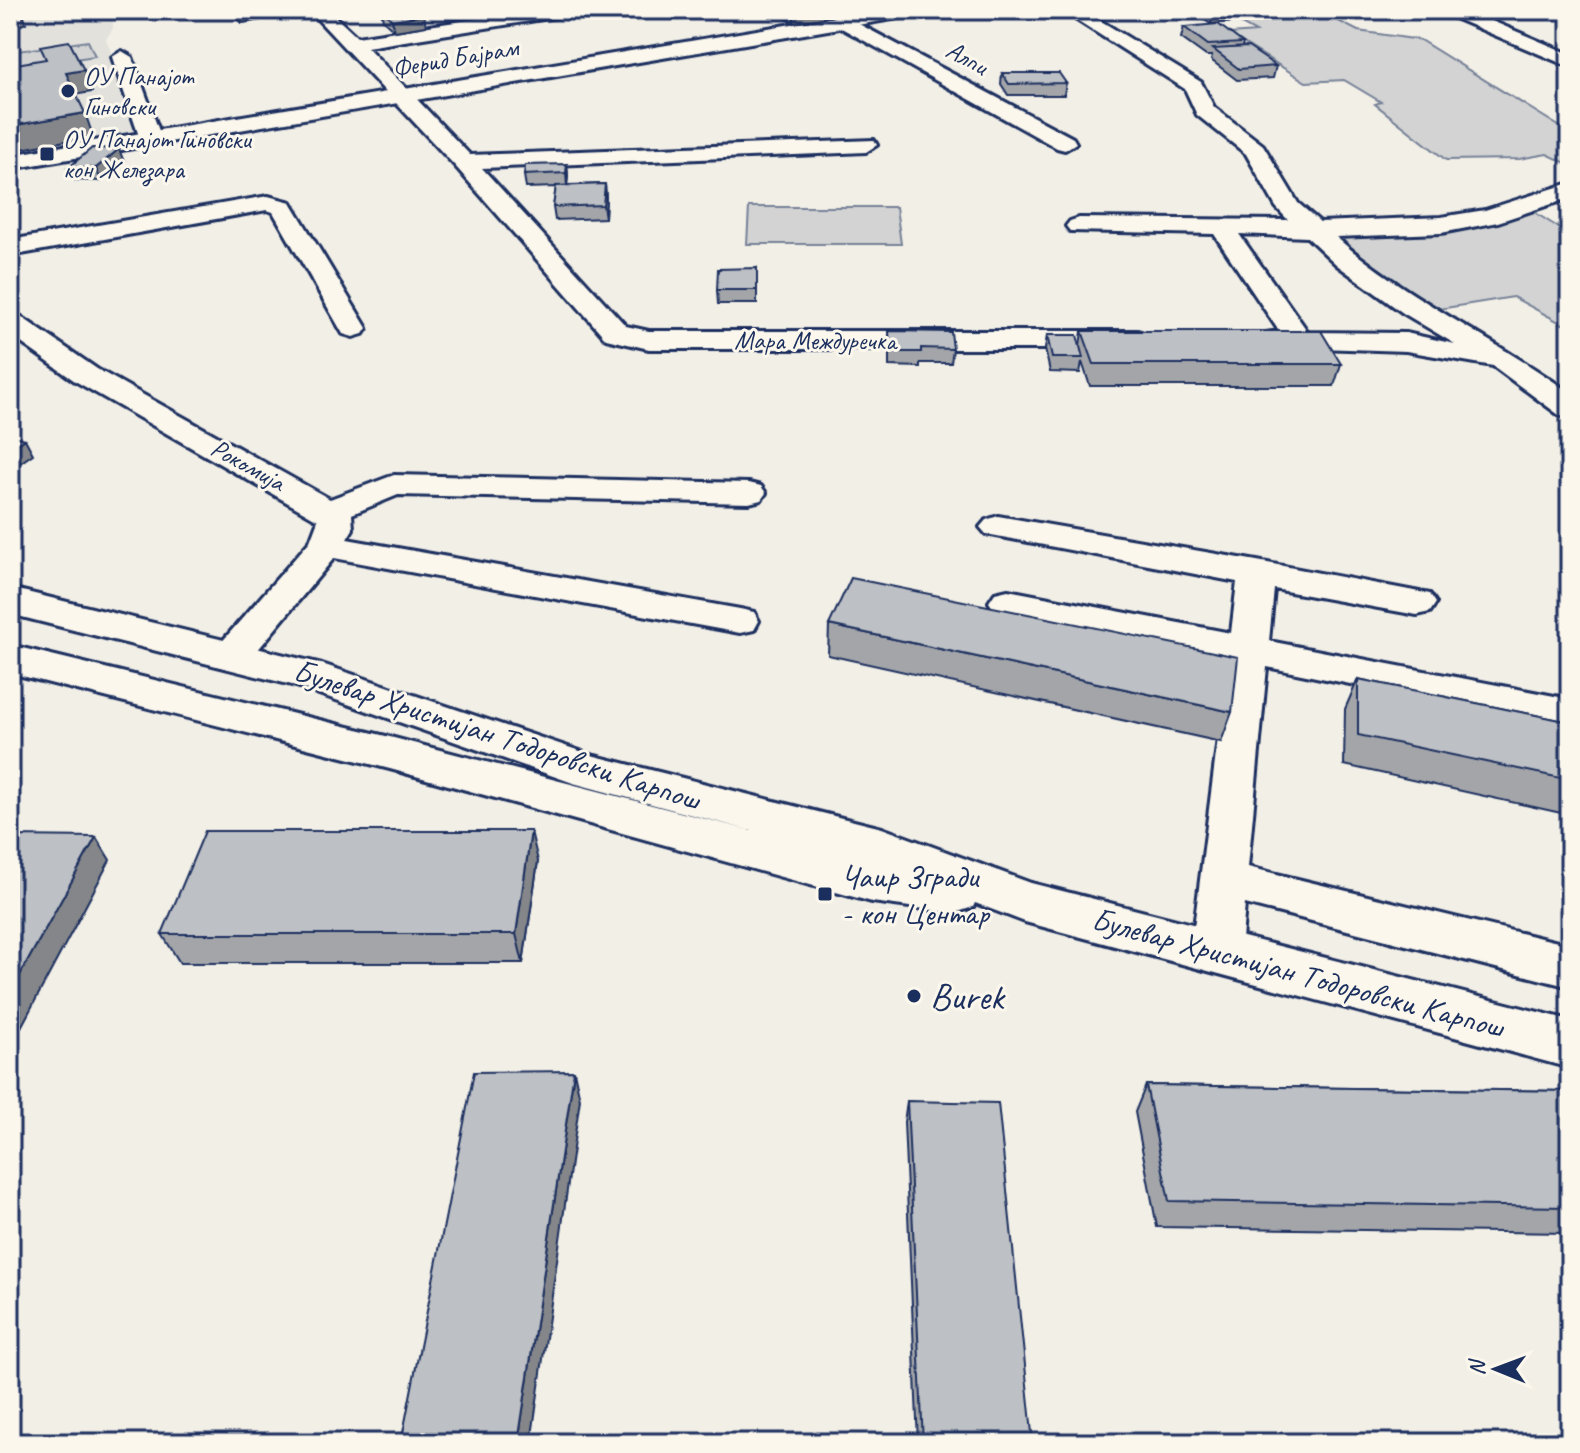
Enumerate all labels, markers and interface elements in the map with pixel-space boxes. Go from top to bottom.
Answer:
street label: Ферид Бајрам [390,30,522,85]
street label: Алпи [940,33,995,83]
place label: ОУ Панајот Гиновски [84,60,195,123]
marker: ОУ Панајот Гиновски [59,82,77,100]
place label: ОУ Панајот Гиновски кон Железара [63,123,252,187]
marker: ОУ Панајот Гиновски кон Железара [38,145,56,163]
street label: Мара Междуречка [734,324,898,357]
street label: Рокомија [205,431,292,500]
street label: Булевар Христијан Тодоровски Карпош [289,650,707,821]
place label: Чаир Згради - кон Центар [841,856,991,934]
marker: Чаир Згради - кон Центар [816,885,834,903]
street label: Булевар Христијан Тодоровски Карпош [1088,898,1510,1048]
place label: Burek [930,973,1006,1020]
marker: Burek [905,987,923,1005]
north arrow [1456,1329,1536,1409]
text: N [1463,1358,1491,1376]

